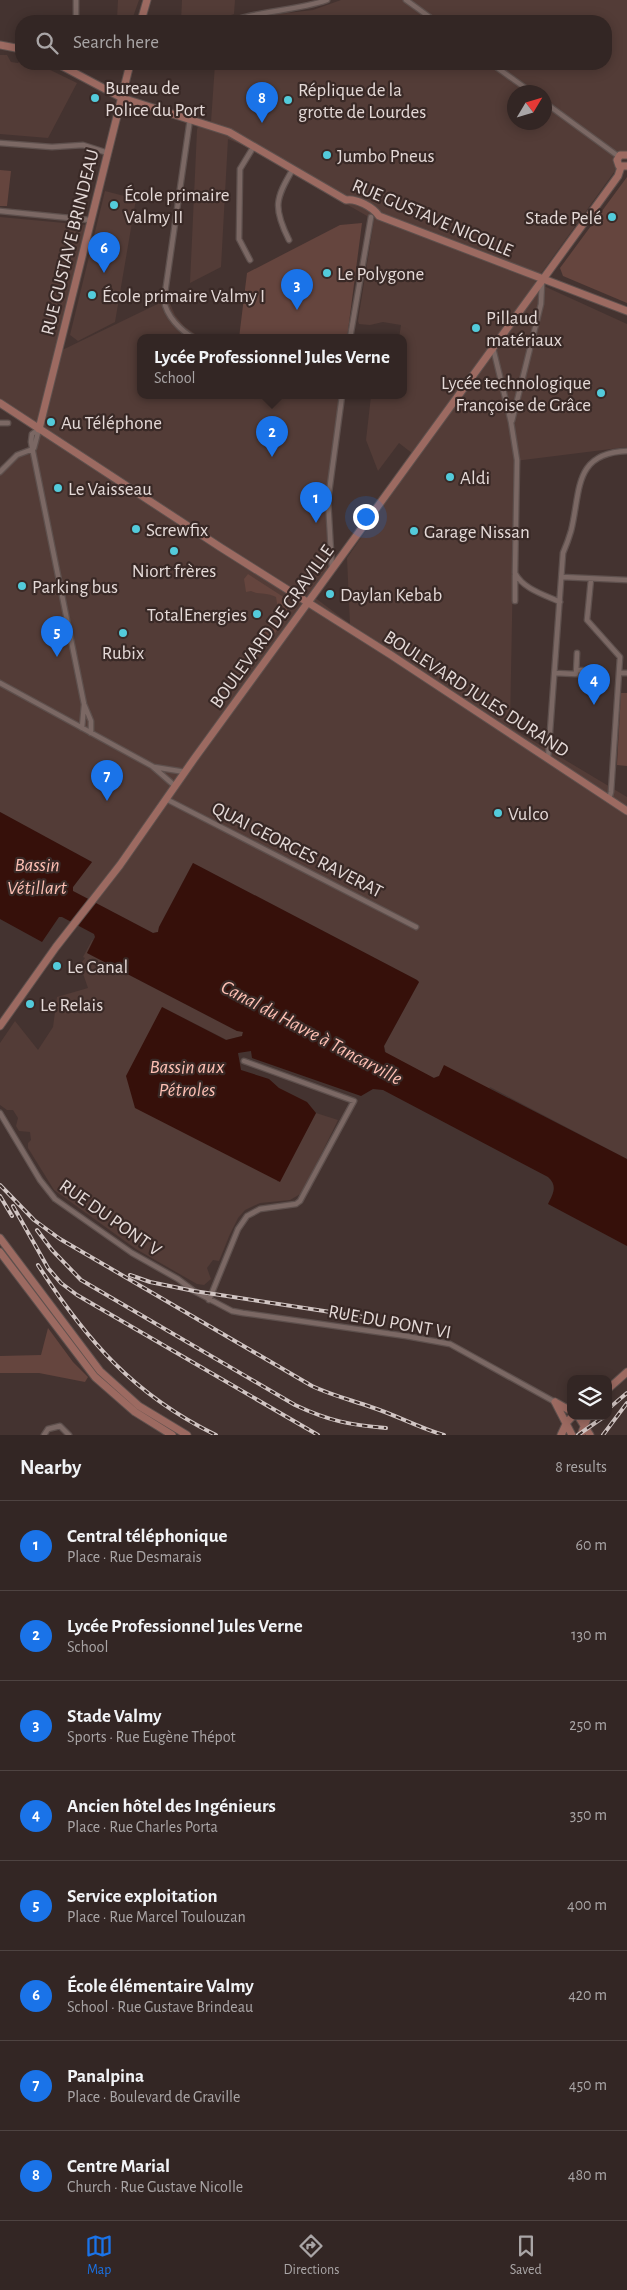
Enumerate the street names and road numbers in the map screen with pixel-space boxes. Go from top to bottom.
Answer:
street label: RUE GUSTAVE BRINDEAU [38,147,103,337]
street label: RUE GUSTAVE NICOLLE [349,176,516,261]
street label: BOULEVARD DE GRAVILLE [207,542,338,712]
street label: BOULEVARD JULES DURAND [380,627,572,761]
street label: QUAI GEORGES RAVERAT [209,799,386,902]
street label: RUE DU PONT V [56,1176,165,1260]
street label: RUE DU PONT VI [327,1302,453,1343]

